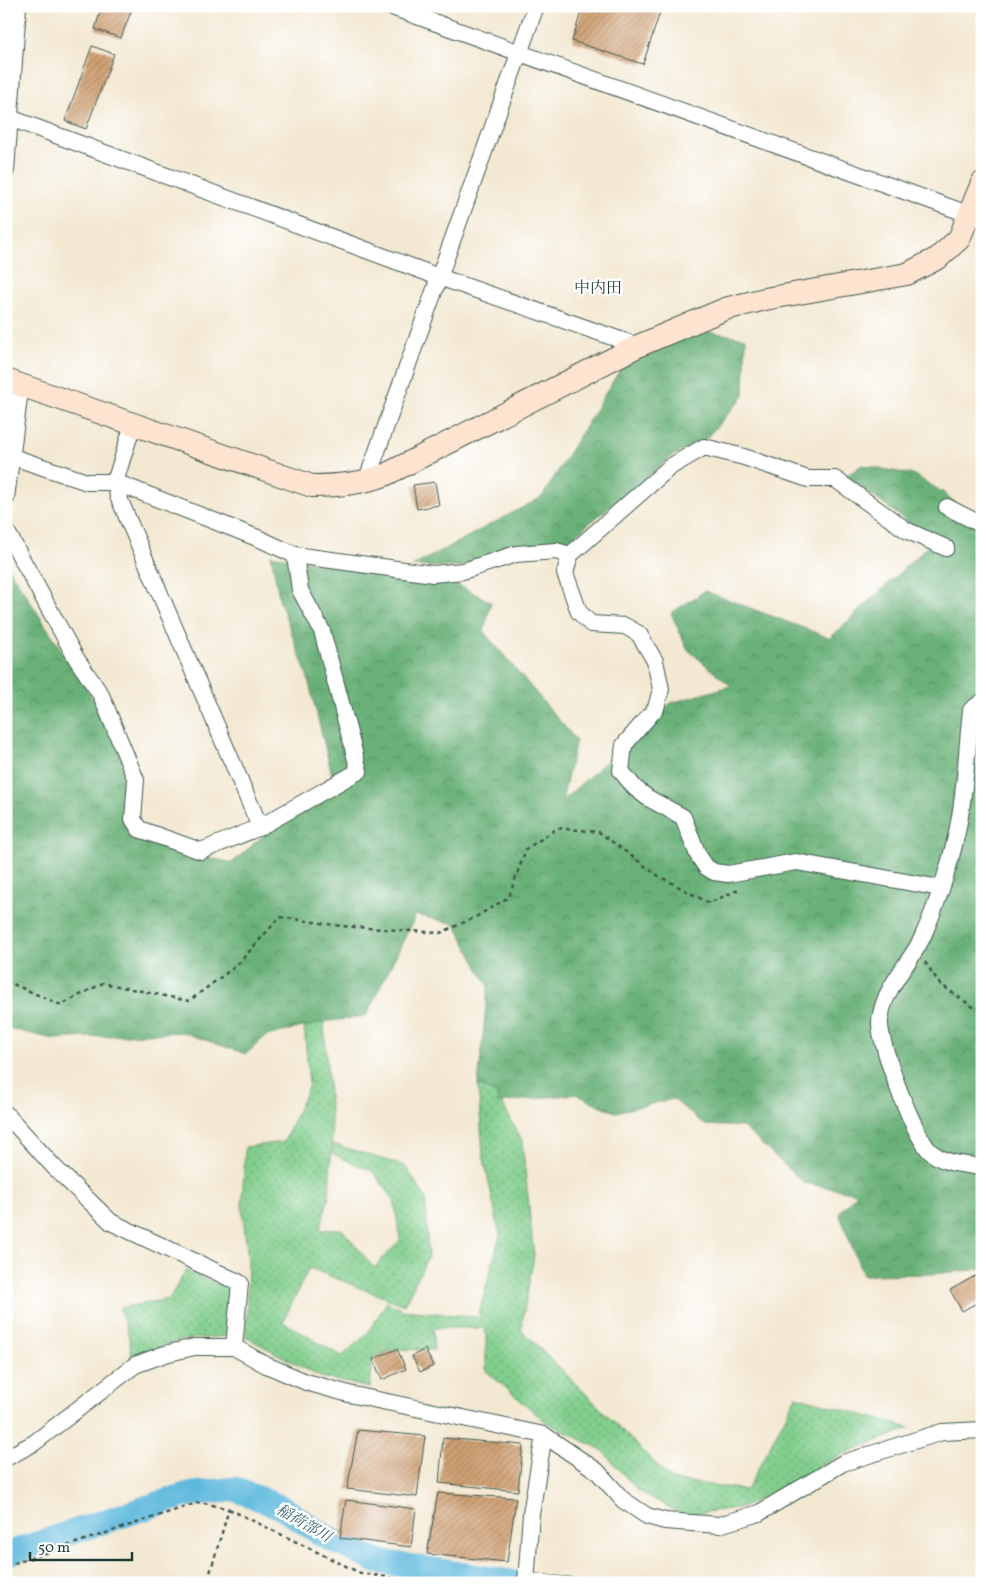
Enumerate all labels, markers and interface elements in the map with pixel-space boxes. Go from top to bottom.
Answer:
district label: 中内田 [574,278,622,300]
water label: 稲荷部川 [272,1500,336,1549]
scale bar [30,1529,132,1561]
text: 50 m [38,1538,70,1559]

